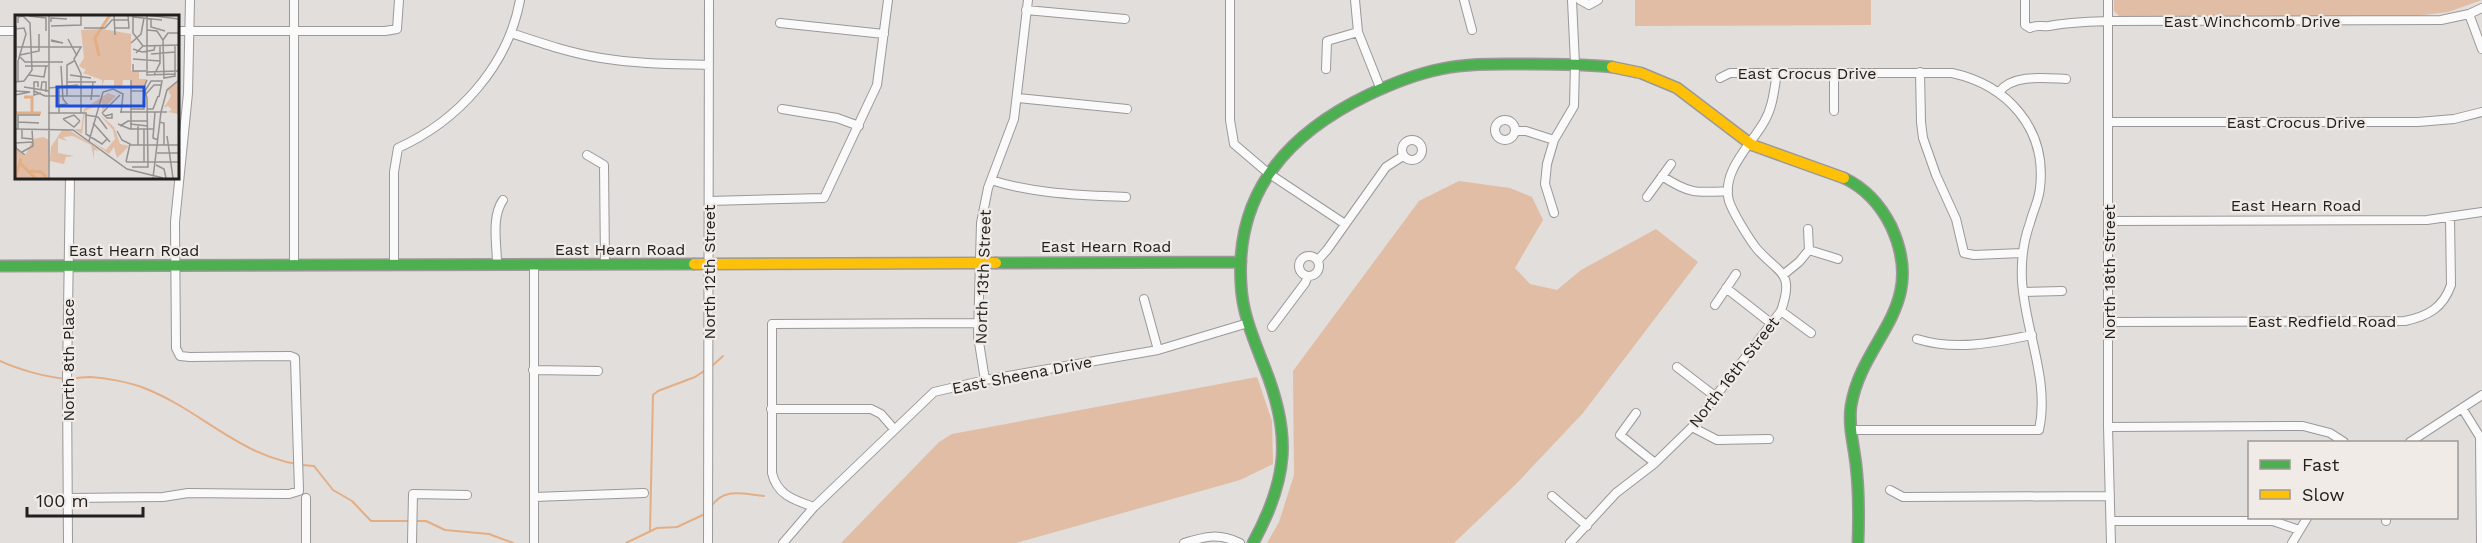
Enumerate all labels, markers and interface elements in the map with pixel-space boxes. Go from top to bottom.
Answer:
street label: East Winchcomb Drive [2164,12,2340,31]
inset map [15,15,178,178]
street label: East Crocus Drive [1737,64,1877,83]
street label: East Crocus Drive [2226,113,2366,132]
street label: East Hearn Road [2231,196,2361,215]
street label: North 12th Street [700,204,719,339]
street label: North 18th Street [2100,204,2119,340]
street label: North 13th Street [971,209,995,345]
street label: East Hearn Road [1041,237,1171,256]
street label: East Hearn Road [555,240,685,259]
street label: East Hearn Road [69,241,199,260]
street label: North 8th Place [59,298,78,422]
street label: East Redfield Road [2248,312,2396,331]
street label: North 16th Street [1685,313,1783,431]
street label: East Sheena Drive [950,352,1094,398]
legend [2248,441,2458,519]
text: Fast [2302,454,2340,475]
scale bar [27,480,142,518]
text: Slow [2302,484,2345,505]
text: 100 m [36,490,89,511]

